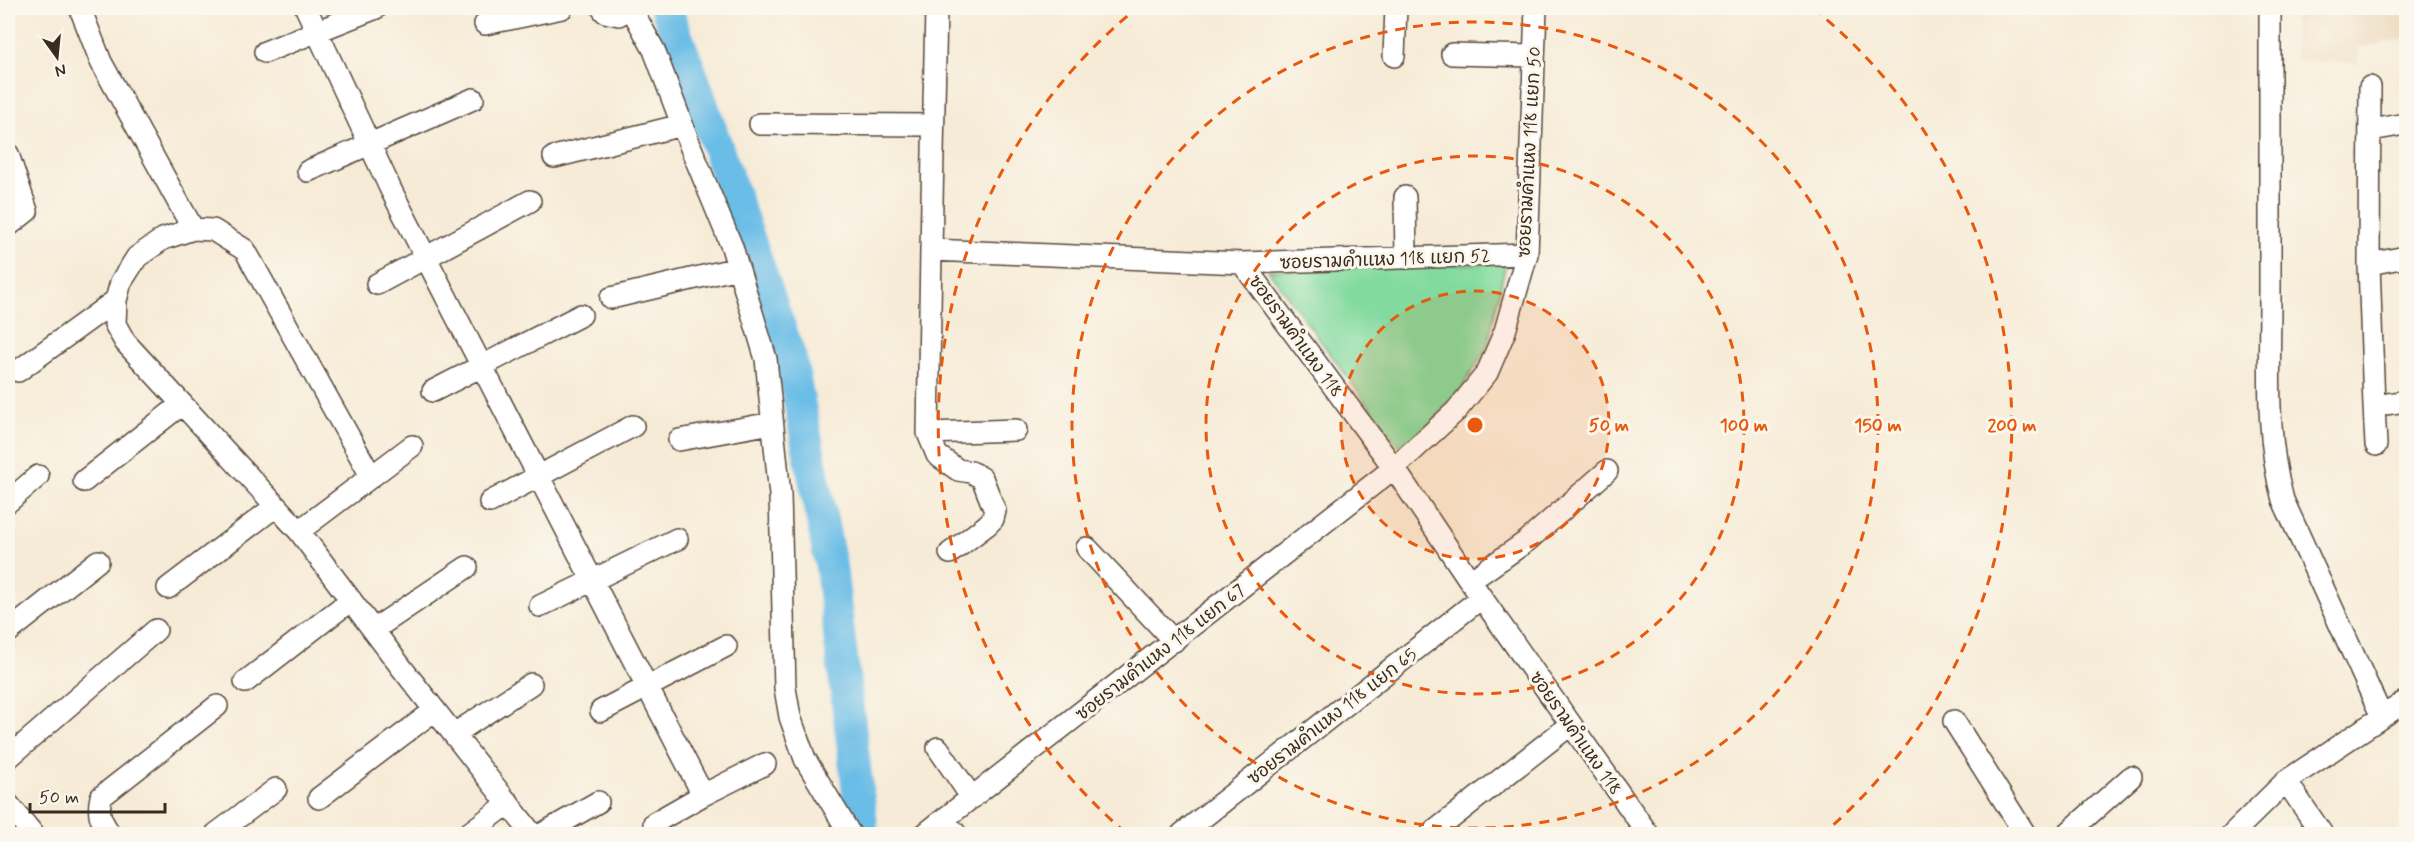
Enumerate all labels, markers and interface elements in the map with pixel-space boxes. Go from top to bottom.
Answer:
north arrow [27,27,87,87]
street label: ซอยรามคำแหง 118 แยก 50 [1511,46,1548,258]
text: N [53,59,68,82]
street label: ซอยรามคำแหง 118 แยก 52 [1279,243,1491,276]
street label: ซอยรามคำแหง 118 [1243,270,1349,403]
text: 50 m [1589,414,1629,438]
text: 100 m [1720,414,1768,438]
text: 150 m [1854,414,1902,438]
text: 200 m [1987,414,2037,438]
centre of rings [1465,415,1485,435]
street label: ซอยรามคำแหง 118 แยก 67 [1070,578,1250,726]
street label: ซอยรามคำแหง 118 แยก 65 [1242,642,1422,791]
street label: ซอยรามคำแหง 118 [1524,666,1628,800]
scale bar [30,776,165,814]
text: 50 m [39,786,79,810]

